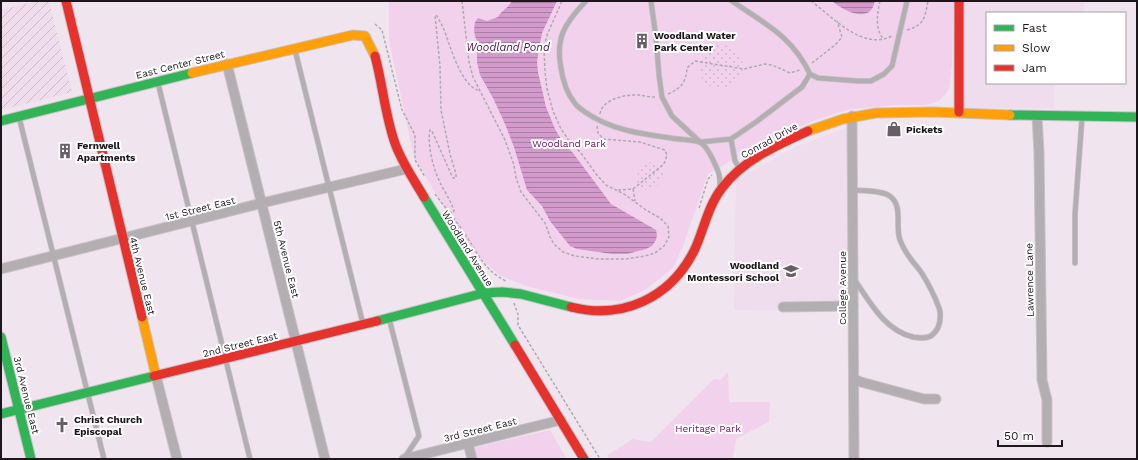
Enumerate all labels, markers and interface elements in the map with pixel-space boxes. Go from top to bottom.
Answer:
legend [986,12,1126,84]
text: Fast [1022,21,1047,35]
place label: Woodland Water Park Center [654,30,736,53]
building icon: Woodland Water Park Center [633,32,651,50]
water label: Woodland Pond [466,41,551,54]
text: Slow [1022,41,1050,55]
street label: East Center Street [135,48,226,81]
text: Jam [1022,61,1047,75]
street label: Conrad Drive [739,120,800,161]
shop icon: Pickets [885,120,903,138]
place label: Pickets [906,124,943,135]
park label: Woodland Park [532,138,606,149]
place label: Fernwell Apartments [77,140,136,163]
building icon: Fernwell Apartments [56,142,74,160]
street label: 1st Street East [164,194,237,223]
street label: Woodland Avenue [440,208,495,288]
street label: 5th Avenue East [272,219,302,300]
street label: 4th Avenue East [128,236,158,317]
street label: Lawrence Lane [1023,243,1036,317]
street label: College Avenue [837,251,848,325]
place label: Woodland Montessori School [687,260,780,283]
school or university icon: Woodland Montessori School [782,262,800,280]
street label: 2nd Street East [202,330,279,359]
street label: 3rd Avenue East [12,355,42,436]
place label: Christ Church Episcopal [74,414,142,437]
street label: 3rd Street East [443,415,518,444]
church icon: Christ Church Episcopal [53,416,71,434]
scale bar [998,422,1062,448]
park label: Heritage Park [675,423,741,434]
text: 50 m [1004,429,1034,443]

